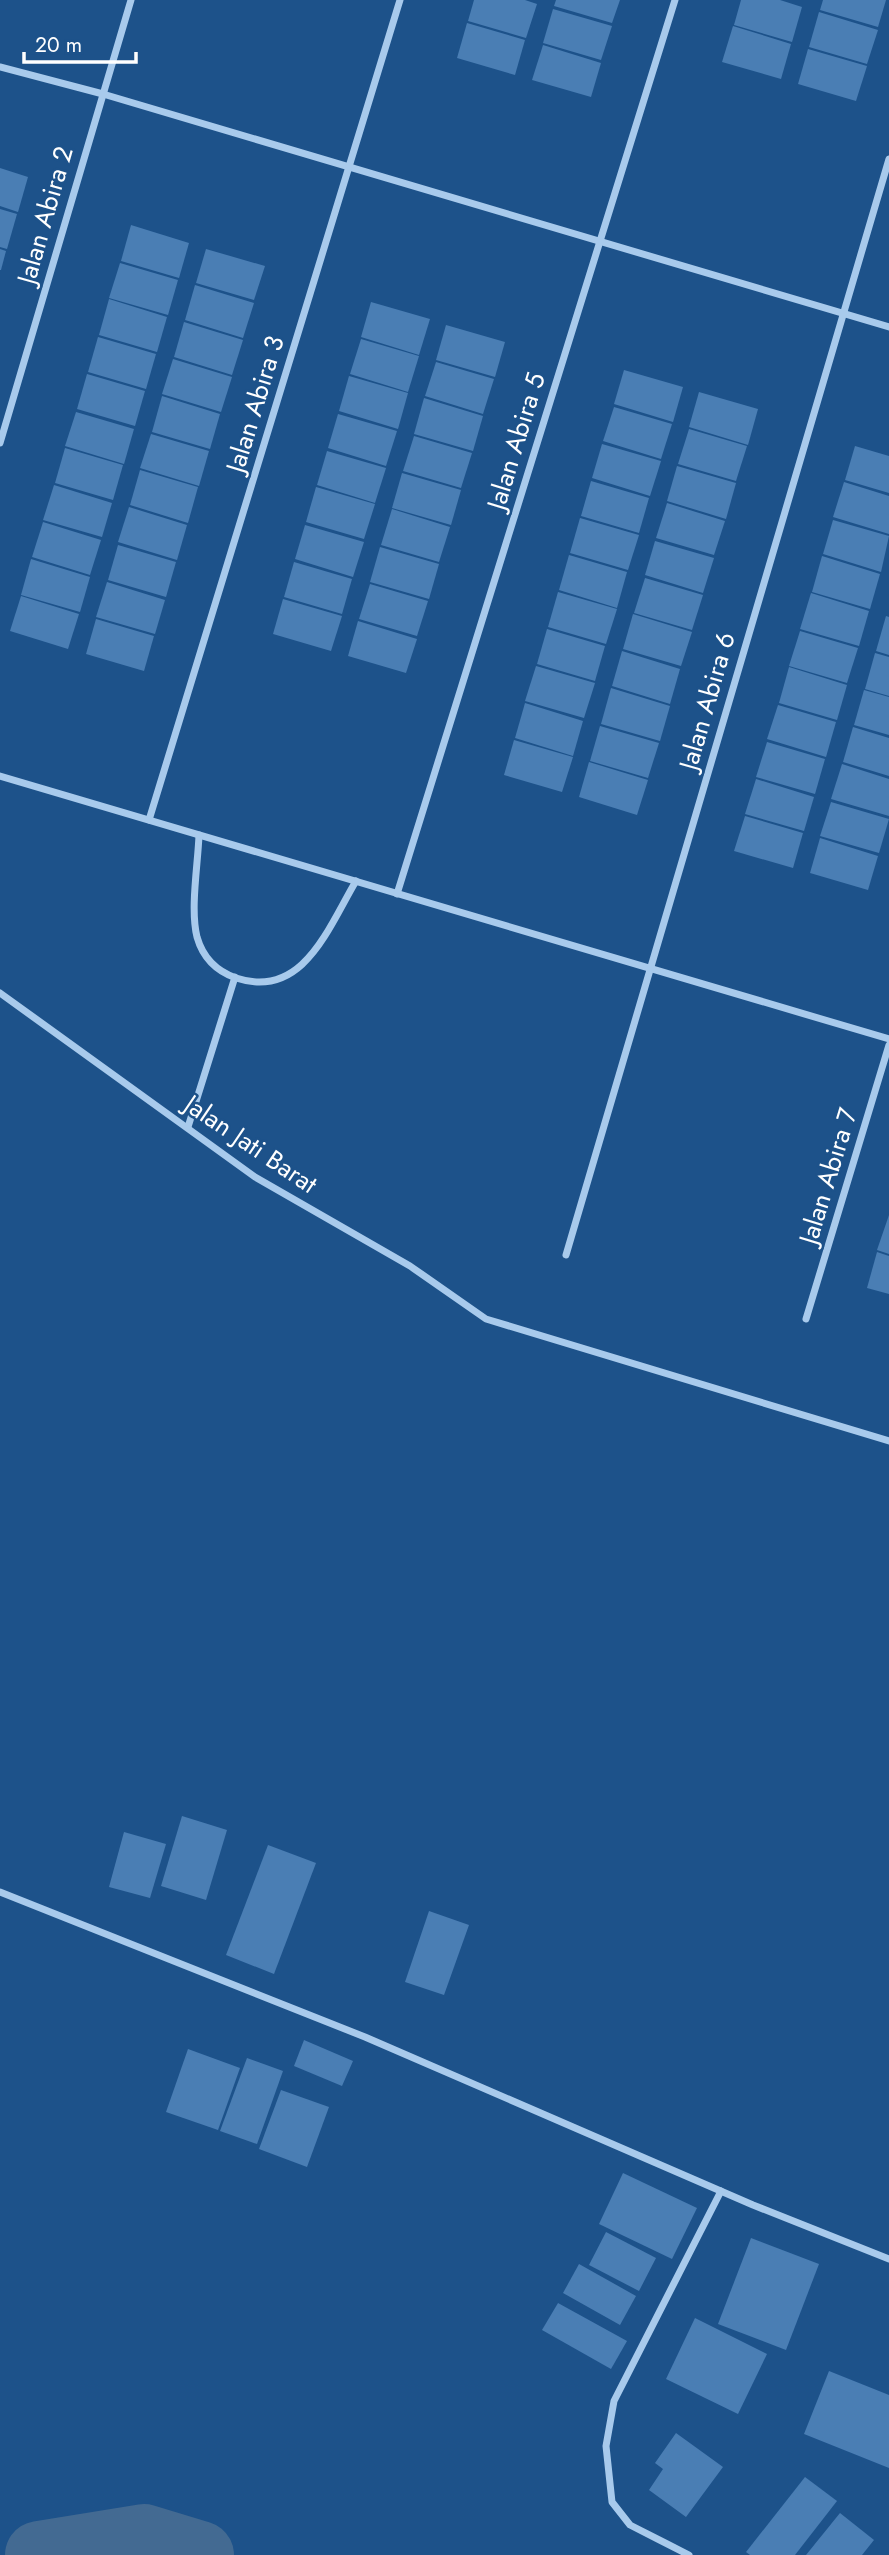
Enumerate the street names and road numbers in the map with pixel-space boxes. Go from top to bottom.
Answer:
street label: Jalan Abira 2 [6,142,83,291]
street label: Jalan Abira 3 [215,331,294,480]
street label: Jalan Abira 5 [476,368,555,517]
street label: Jalan Abira 6 [668,628,745,777]
street label: Jalan Jati Barat [175,1084,326,1203]
street label: Jalan Abira 7 [788,1103,867,1252]

